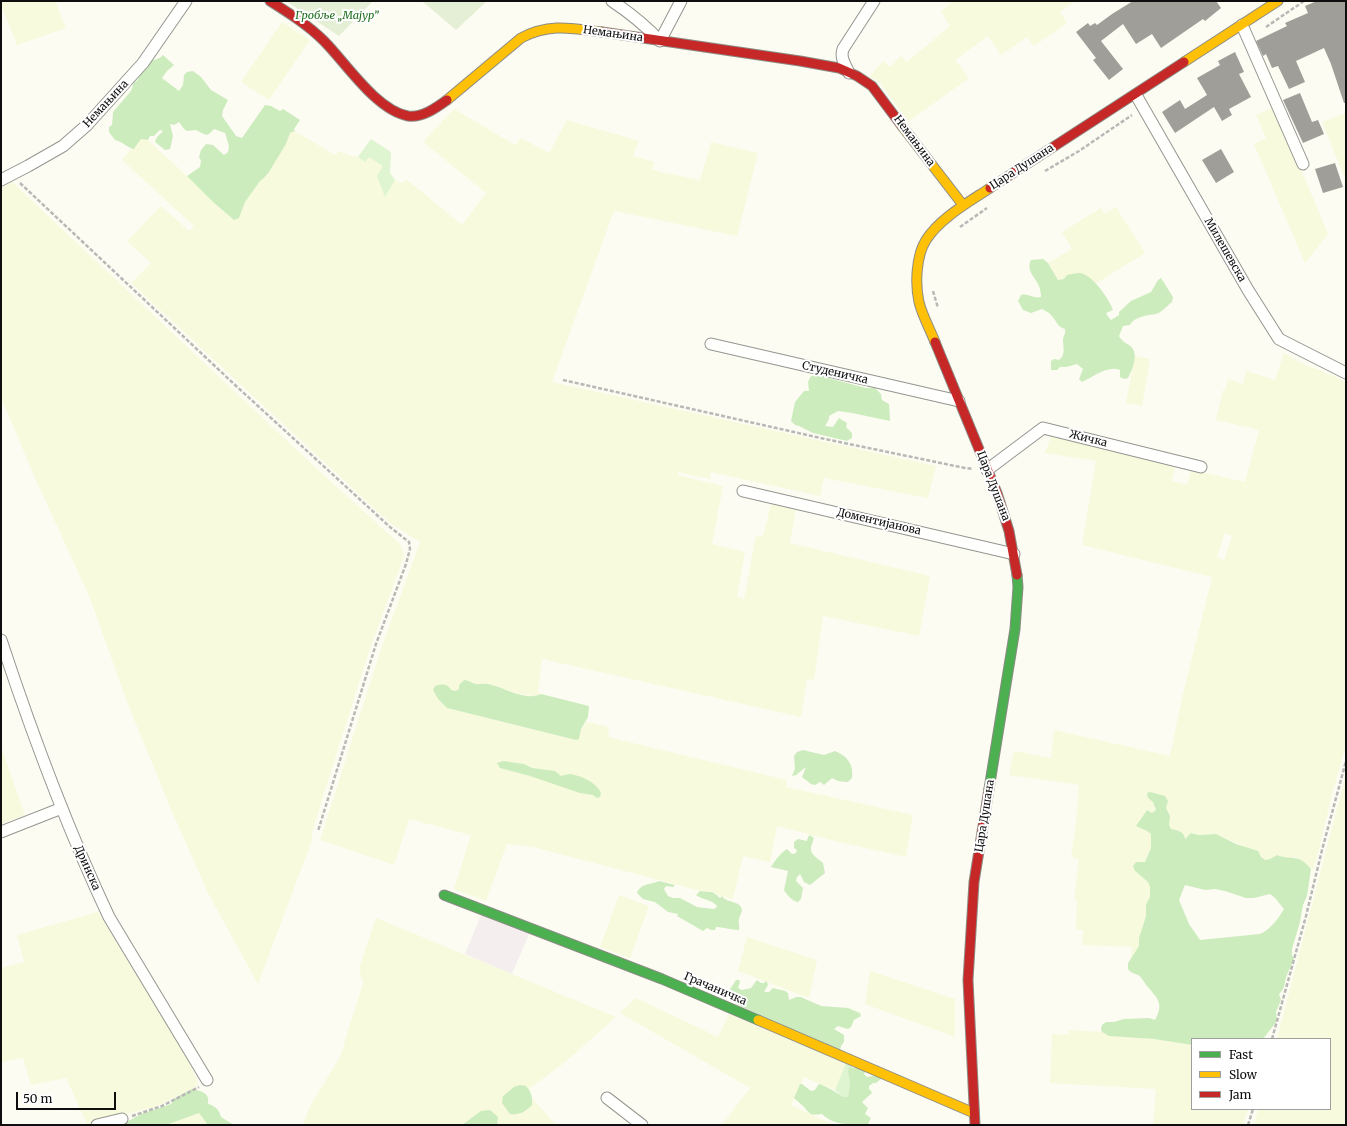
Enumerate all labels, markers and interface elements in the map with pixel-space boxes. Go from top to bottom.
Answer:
park label: Гробље „Мајур” [295,9,379,23]
street label: Немањина [582,23,644,45]
street label: Немањина [81,78,131,130]
street label: Немањина [891,113,937,169]
street label: Цара Душана [988,141,1056,193]
street label: Милешевска [1201,216,1249,284]
street label: Студеничка [801,359,869,387]
street label: Жичка [1068,428,1108,450]
street label: Цара Душана [974,449,1012,523]
street label: Доментијанова [836,506,922,538]
street label: Цара Душана [973,779,997,853]
street label: Дринска [71,843,103,893]
street label: Грачаничка [682,970,748,1008]
legend [1191,1038,1331,1110]
text: Fast [1229,1047,1253,1062]
text: Slow [1229,1067,1257,1082]
scale bar [18,1084,118,1110]
text: Jam [1229,1087,1251,1102]
text: 50 m [23,1091,52,1106]

